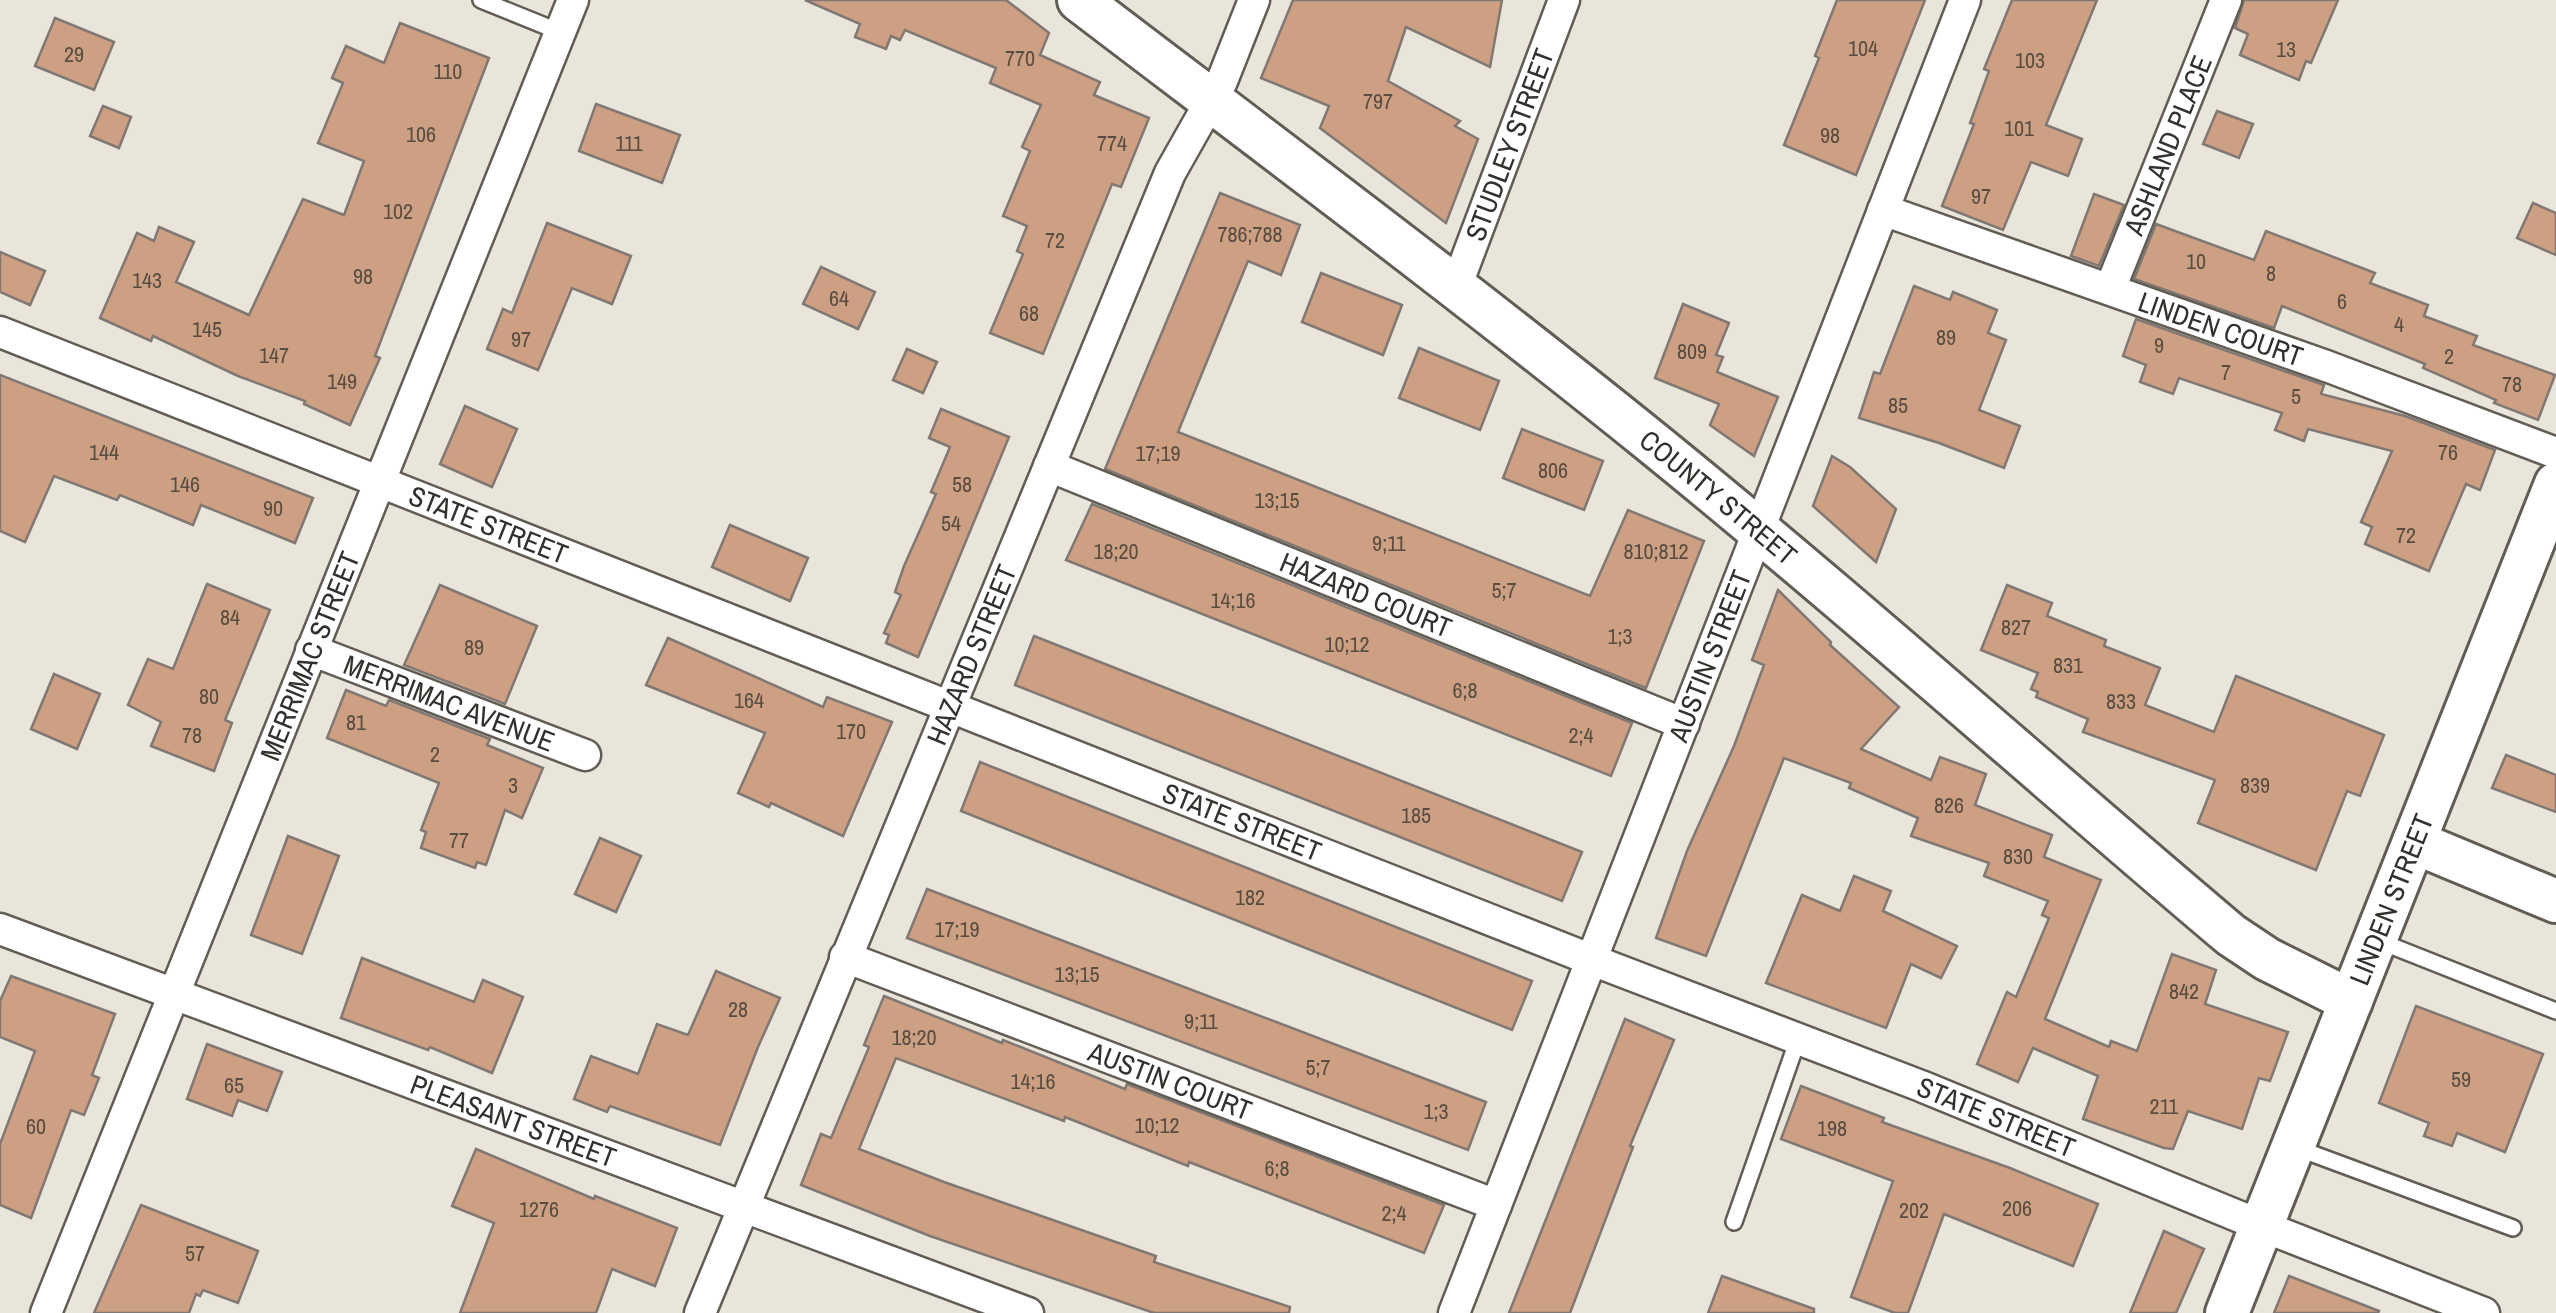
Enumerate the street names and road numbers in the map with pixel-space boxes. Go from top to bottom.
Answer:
street label: STUDLEY STREET [1456,43,1563,246]
street label: ASHLAND PLACE [2114,50,2221,241]
street label: LINDEN COURT [2133,282,2308,375]
street label: COUNTY STREET [1632,421,1805,574]
street label: STATE STREET [403,476,573,573]
street label: HAZARD COURT [1274,543,1457,647]
street label: MERRIMAC STREET [251,546,369,766]
street label: HAZARD STREET [917,559,1025,750]
street label: AUSTIN STREET [1659,565,1760,748]
street label: MERRIMAC AVENUE [338,645,560,761]
street label: STATE STREET [1157,773,1327,870]
street label: LINDEN STREET [2340,808,2442,991]
street label: AUSTIN COURT [1082,1032,1257,1129]
street label: PLEASANT STREET [405,1065,621,1176]
street label: STATE STREET [1911,1067,2081,1166]

